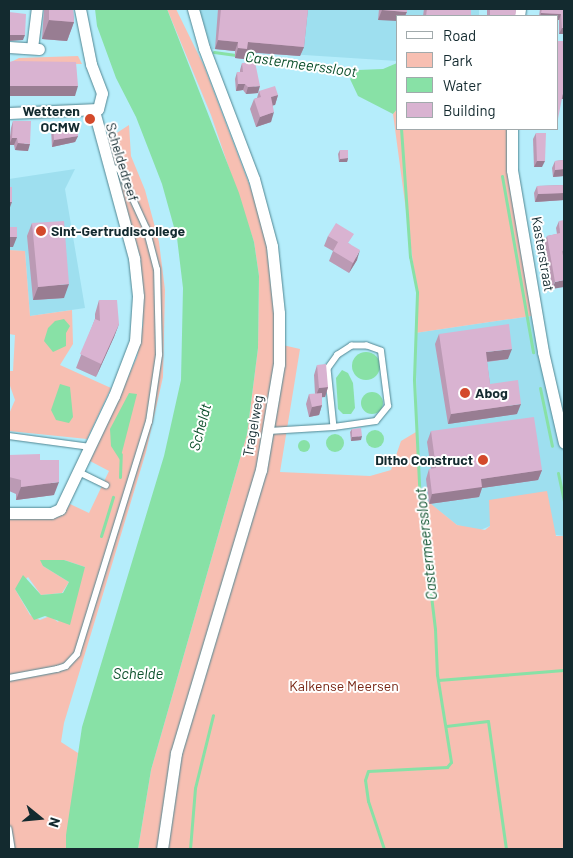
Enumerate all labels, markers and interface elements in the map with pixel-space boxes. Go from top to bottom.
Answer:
legend [396,15,558,130]
text: Road [443,26,476,44]
water label: Castermeerssloot [244,47,358,81]
text: Park [443,51,472,69]
text: Water [443,76,482,94]
text: Building [443,101,496,119]
place label: Wetteren OCMW [22,103,80,136]
marker: Wetteren OCMW [84,113,96,125]
street label: Scheldedreef [102,121,142,203]
street label: Kasterstraat [528,215,558,293]
place label: Sint-Gertrudiscollege [51,223,185,239]
marker: Sint-Gertrudiscollege [35,225,47,237]
place label: Abog [475,385,508,401]
marker: Abog [459,387,471,399]
street label: Tragelweg [239,394,267,458]
water label: Scheldt [185,401,215,453]
place label: Ditho Construct [375,452,473,468]
marker: Ditho Construct [477,454,489,466]
water label: Castermeerssloot [411,487,441,601]
water label: Schelde [113,665,163,683]
park label: Kalkense Meersen [289,678,399,694]
north arrow [15,793,65,843]
text: N [45,816,64,829]

